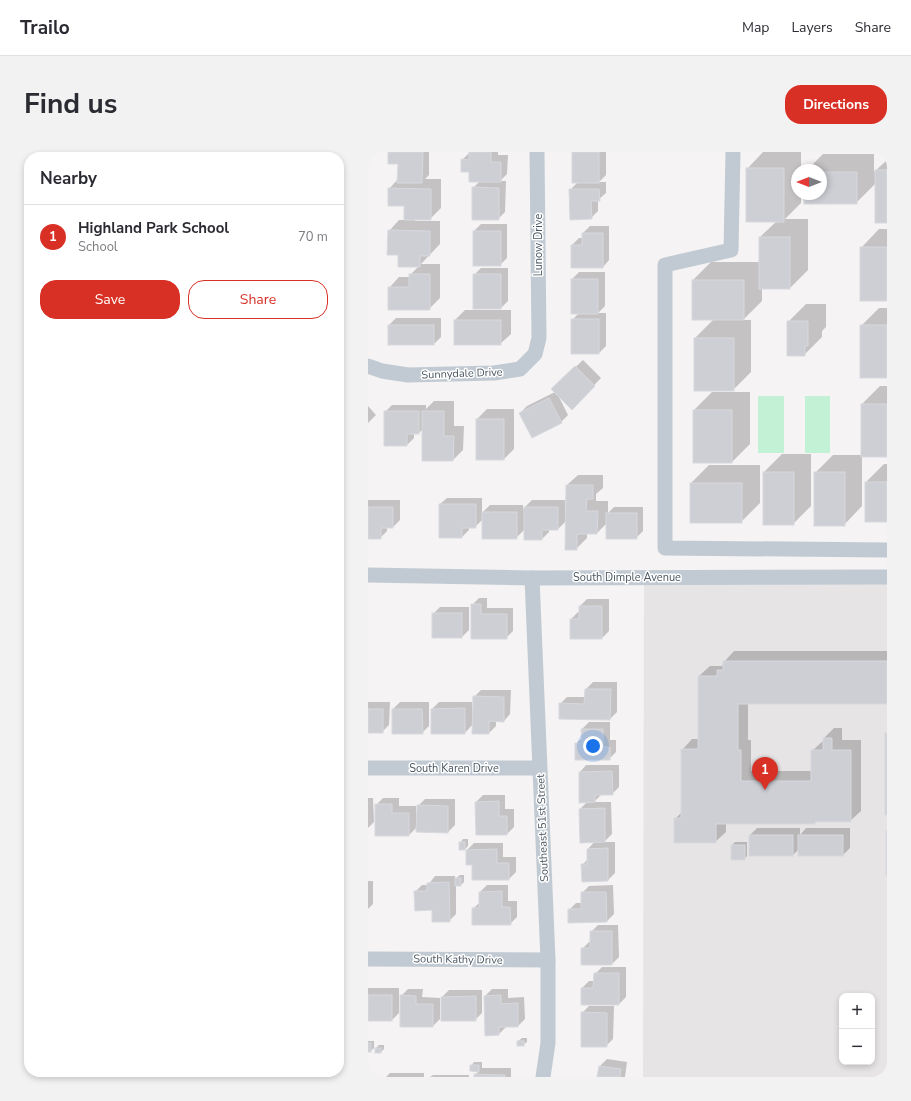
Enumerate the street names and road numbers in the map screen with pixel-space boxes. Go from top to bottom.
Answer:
street label: Lunow Drive [531,214,546,276]
street label: Sunnydale Drive [421,365,503,382]
street label: South Dimple Avenue [573,570,681,585]
street label: South Karen Drive [409,761,499,776]
street label: Southeast 51st Street [533,774,552,882]
street label: South Kathy Drive [413,951,503,968]

